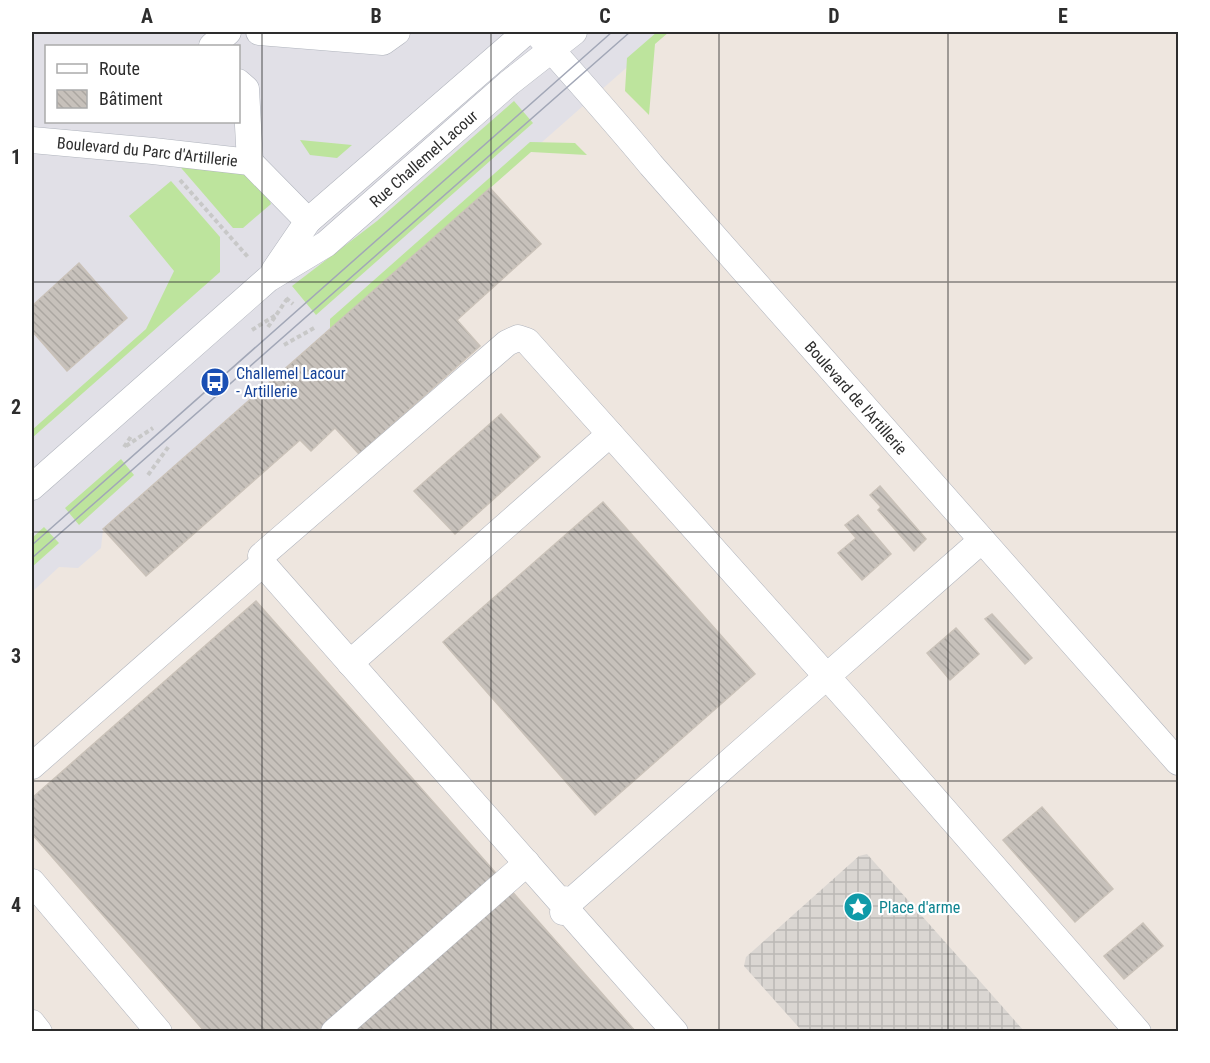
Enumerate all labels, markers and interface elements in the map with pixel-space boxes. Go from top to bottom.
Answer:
text: A [141,4,153,28]
text: B [370,4,382,28]
text: C [599,4,611,28]
text: D [828,4,840,28]
text: E [1058,4,1068,28]
legend [45,45,240,123]
text: Route [99,58,140,79]
text: Bâtiment [99,88,163,109]
street label: Rue Challemel-Lacour [366,106,481,211]
street label: Boulevard du Parc d'Artillerie [56,133,239,170]
text: 1 [11,145,21,169]
street label: Boulevard de l'Artillerie [801,337,911,458]
place label: Challemel Lacour - Artillerie [236,364,346,401]
bus stop icon: Challemel Lacour - Artillerie [199,366,231,398]
text: 2 [11,395,21,419]
text: 3 [11,644,21,668]
place icon: Place d'arme [842,891,874,923]
text: 4 [11,893,21,917]
place label: Place d'arme [879,898,960,917]

